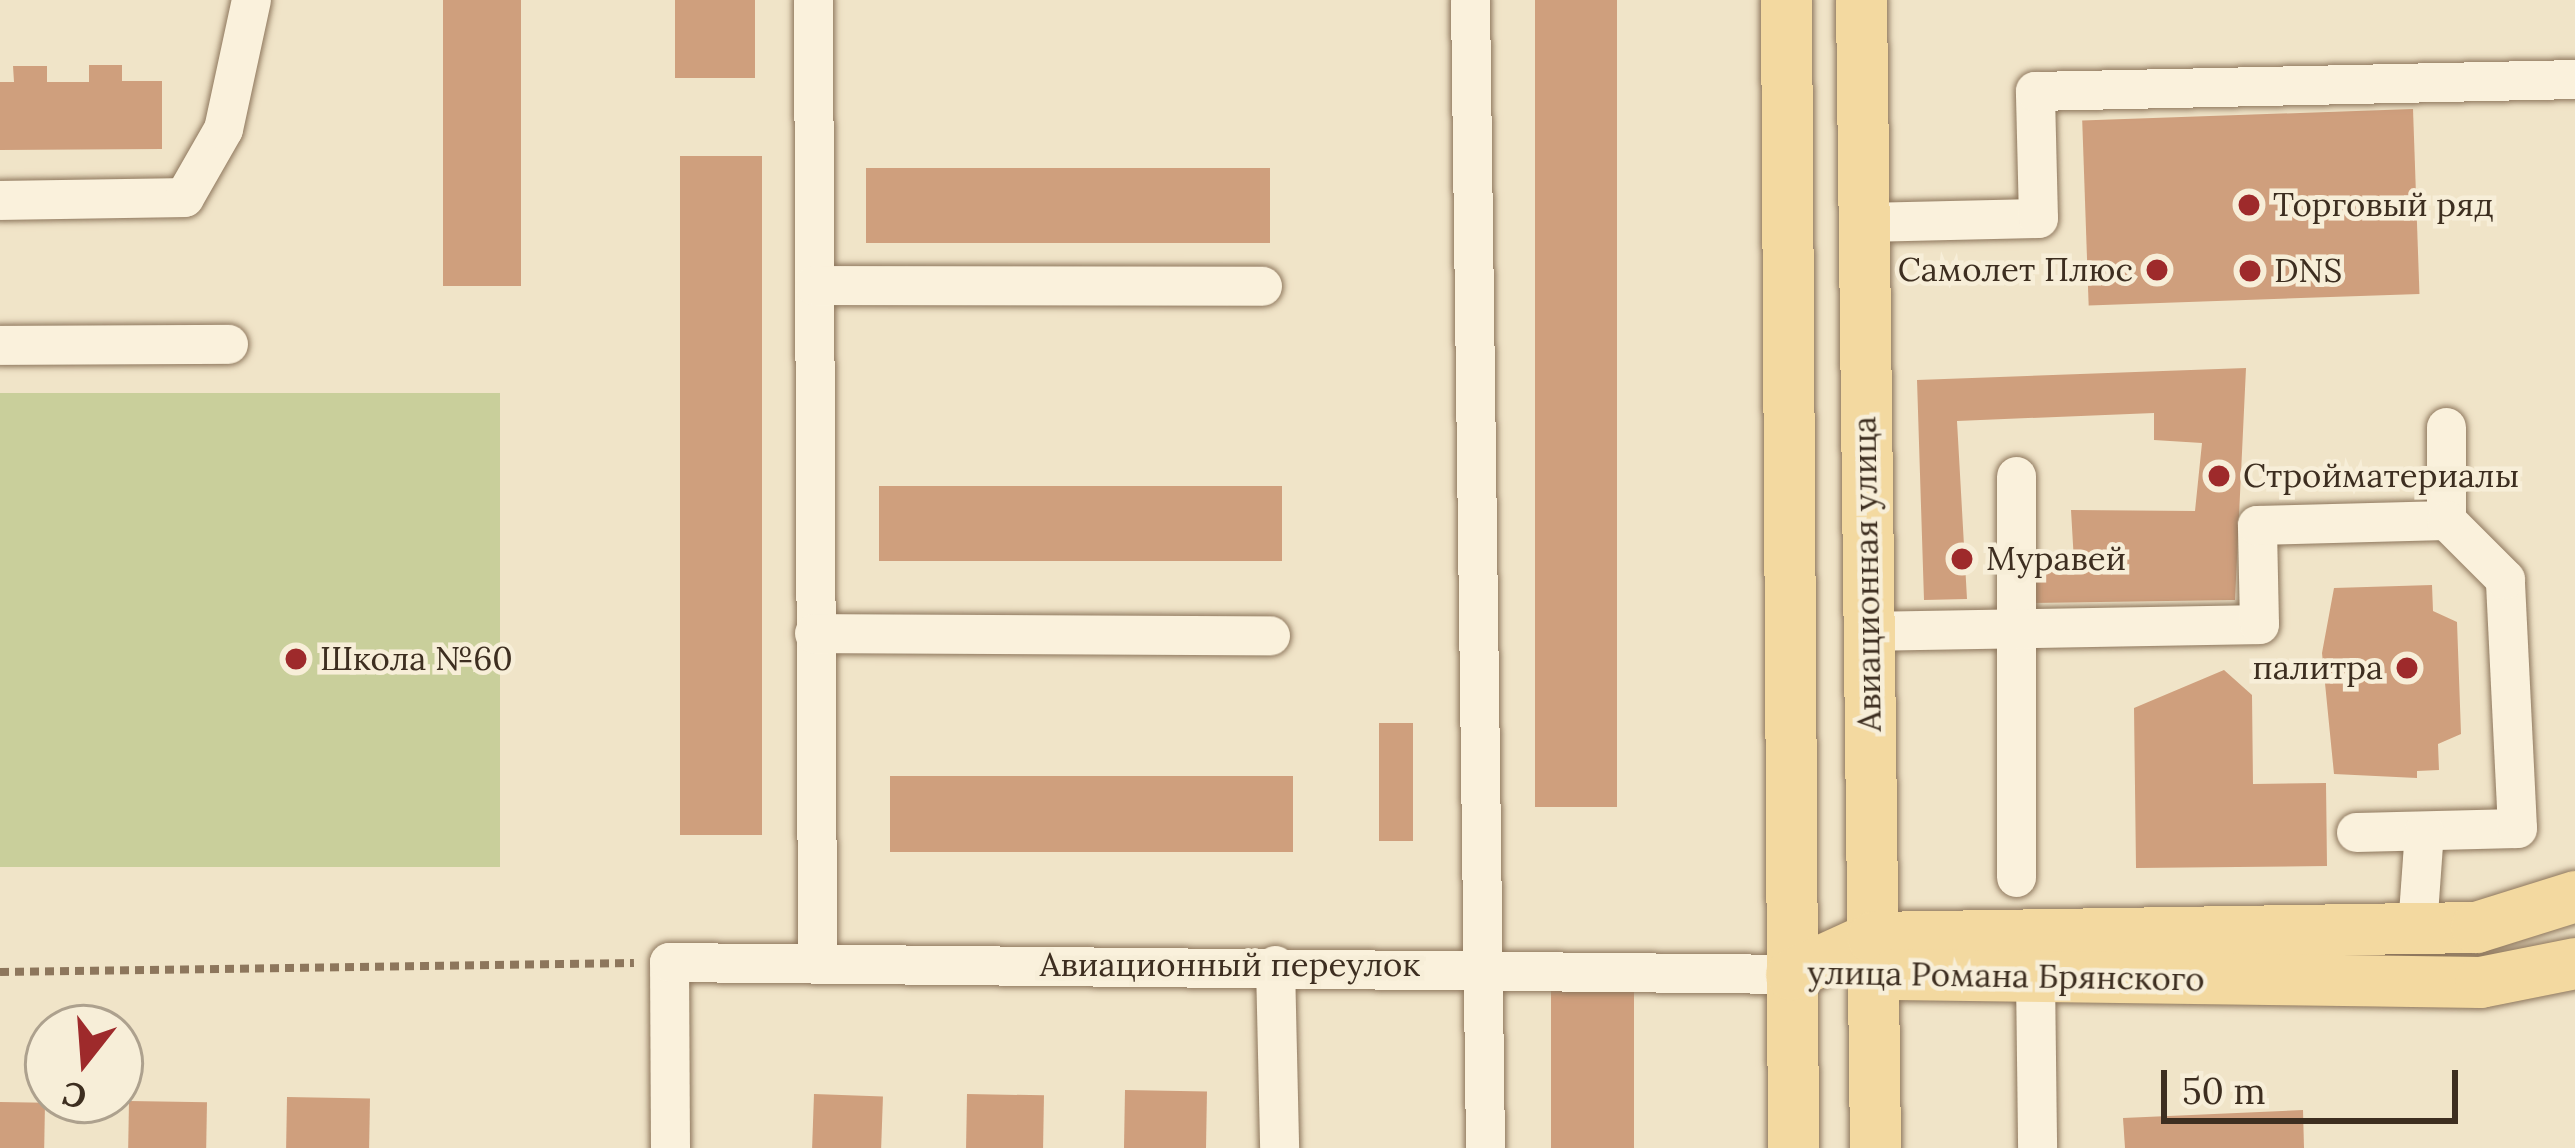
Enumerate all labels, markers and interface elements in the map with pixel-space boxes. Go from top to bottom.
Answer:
place label: Торговый ряд [2273,185,2493,225]
marker: Торговый ряд [2236,192,2262,218]
place label: Самолет Плюс [1898,250,2133,290]
place label: DNS [2274,251,2342,291]
marker: Самолет Плюс [2144,257,2170,283]
marker: DNS [2237,258,2263,284]
street label: Авиационная улица [1844,416,1890,732]
place label: Стройматериалы [2243,456,2519,496]
marker: Стройматериалы [2206,463,2232,489]
place label: Муравей [1986,539,2126,579]
marker: Муравей [1949,546,1975,572]
place label: Школа №60 [320,639,513,679]
marker: Школа №60 [283,646,309,672]
place label: палитра [2252,648,2383,688]
marker: палитра [2394,655,2420,681]
street label: Авиационный переулок [1040,945,1420,985]
street label: улица Романа Брянского [1807,953,2205,999]
north arrow [24,1004,144,1124]
scale bar [2167,1046,2464,1120]
text: 50 m [2182,1068,2266,1114]
text: С [57,1072,91,1119]

